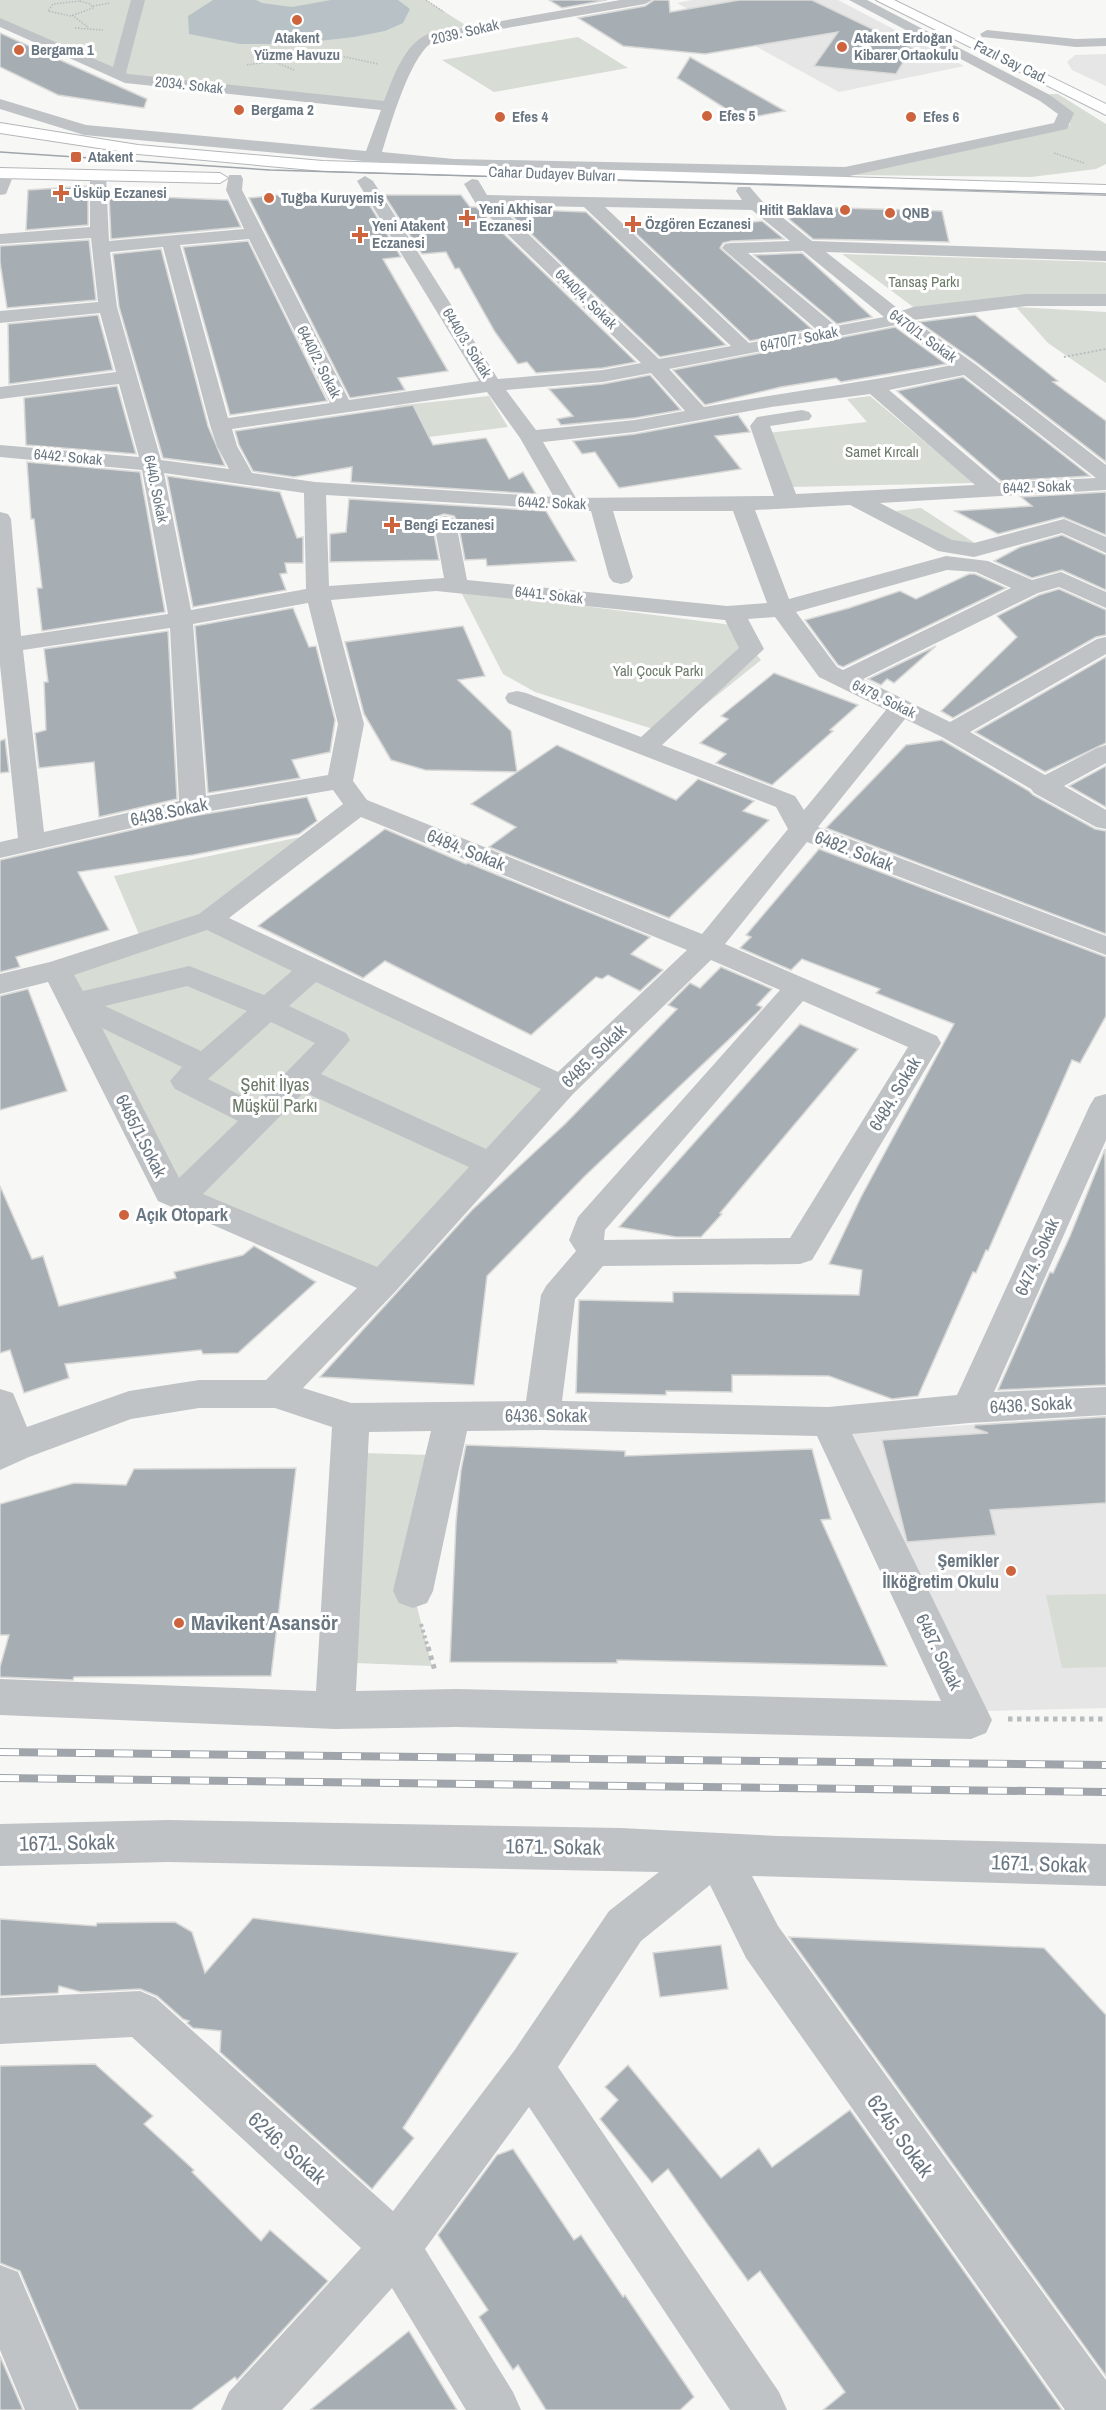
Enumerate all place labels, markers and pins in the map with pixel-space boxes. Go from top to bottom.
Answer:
marker: Atakent Yüzme Havuzu [290,13,304,27]
place label: Atakent Yüzme Havuzu [254,27,340,65]
place label: Atakent Erdoğan Kibarer Ortaokulu [854,27,959,65]
place label: Bergama 1 [31,39,94,60]
marker: Atakent Erdoğan Kibarer Ortaokulu [835,40,849,54]
marker: Bergama 1 [12,43,26,57]
place label: Bergama 2 [251,99,314,120]
marker: Bergama 2 [232,103,246,117]
place label: Efes 5 [719,105,755,126]
place label: Efes 4 [512,106,548,127]
place label: Efes 6 [923,106,959,127]
marker: Efes 5 [700,109,714,123]
marker: Efes 4 [493,110,507,124]
marker: Efes 6 [904,110,918,124]
place label: Atakent [88,146,133,167]
marker: Atakent [69,150,83,164]
place label: Üsküp Eczanesi [73,182,167,203]
marker: Üsküp Eczanesi [54,186,68,200]
place label: Tuğba Kuruyemiş [281,187,384,208]
marker: Tuğba Kuruyemiş [262,191,276,205]
place label: Yeni Akhisar Eczanesi [479,198,552,236]
place label: Hitit Baklava [759,199,833,220]
place label: QNB [902,202,929,223]
marker: Hitit Baklava [838,203,852,217]
marker: QNB [883,206,897,220]
marker: Yeni Akhisar Eczanesi [460,211,474,225]
place label: Özgören Eczanesi [645,213,751,234]
place label: Yeni Atakent Eczanesi [372,215,445,253]
marker: Özgören Eczanesi [626,217,640,231]
marker: Yeni Atakent Eczanesi [353,228,367,242]
place label: Bengi Eczanesi [404,514,494,535]
marker: Bengi Eczanesi [385,518,399,532]
place label: Açık Otopark [136,1202,229,1227]
marker: Açık Otopark [117,1208,131,1222]
place label: Şemikler İlköğretim Okulu [883,1548,999,1594]
marker: Şemikler İlköğretim Okulu [1004,1564,1018,1578]
place label: Mavikent Asansör [191,1608,338,1637]
marker: Mavikent Asansör [172,1616,186,1630]

